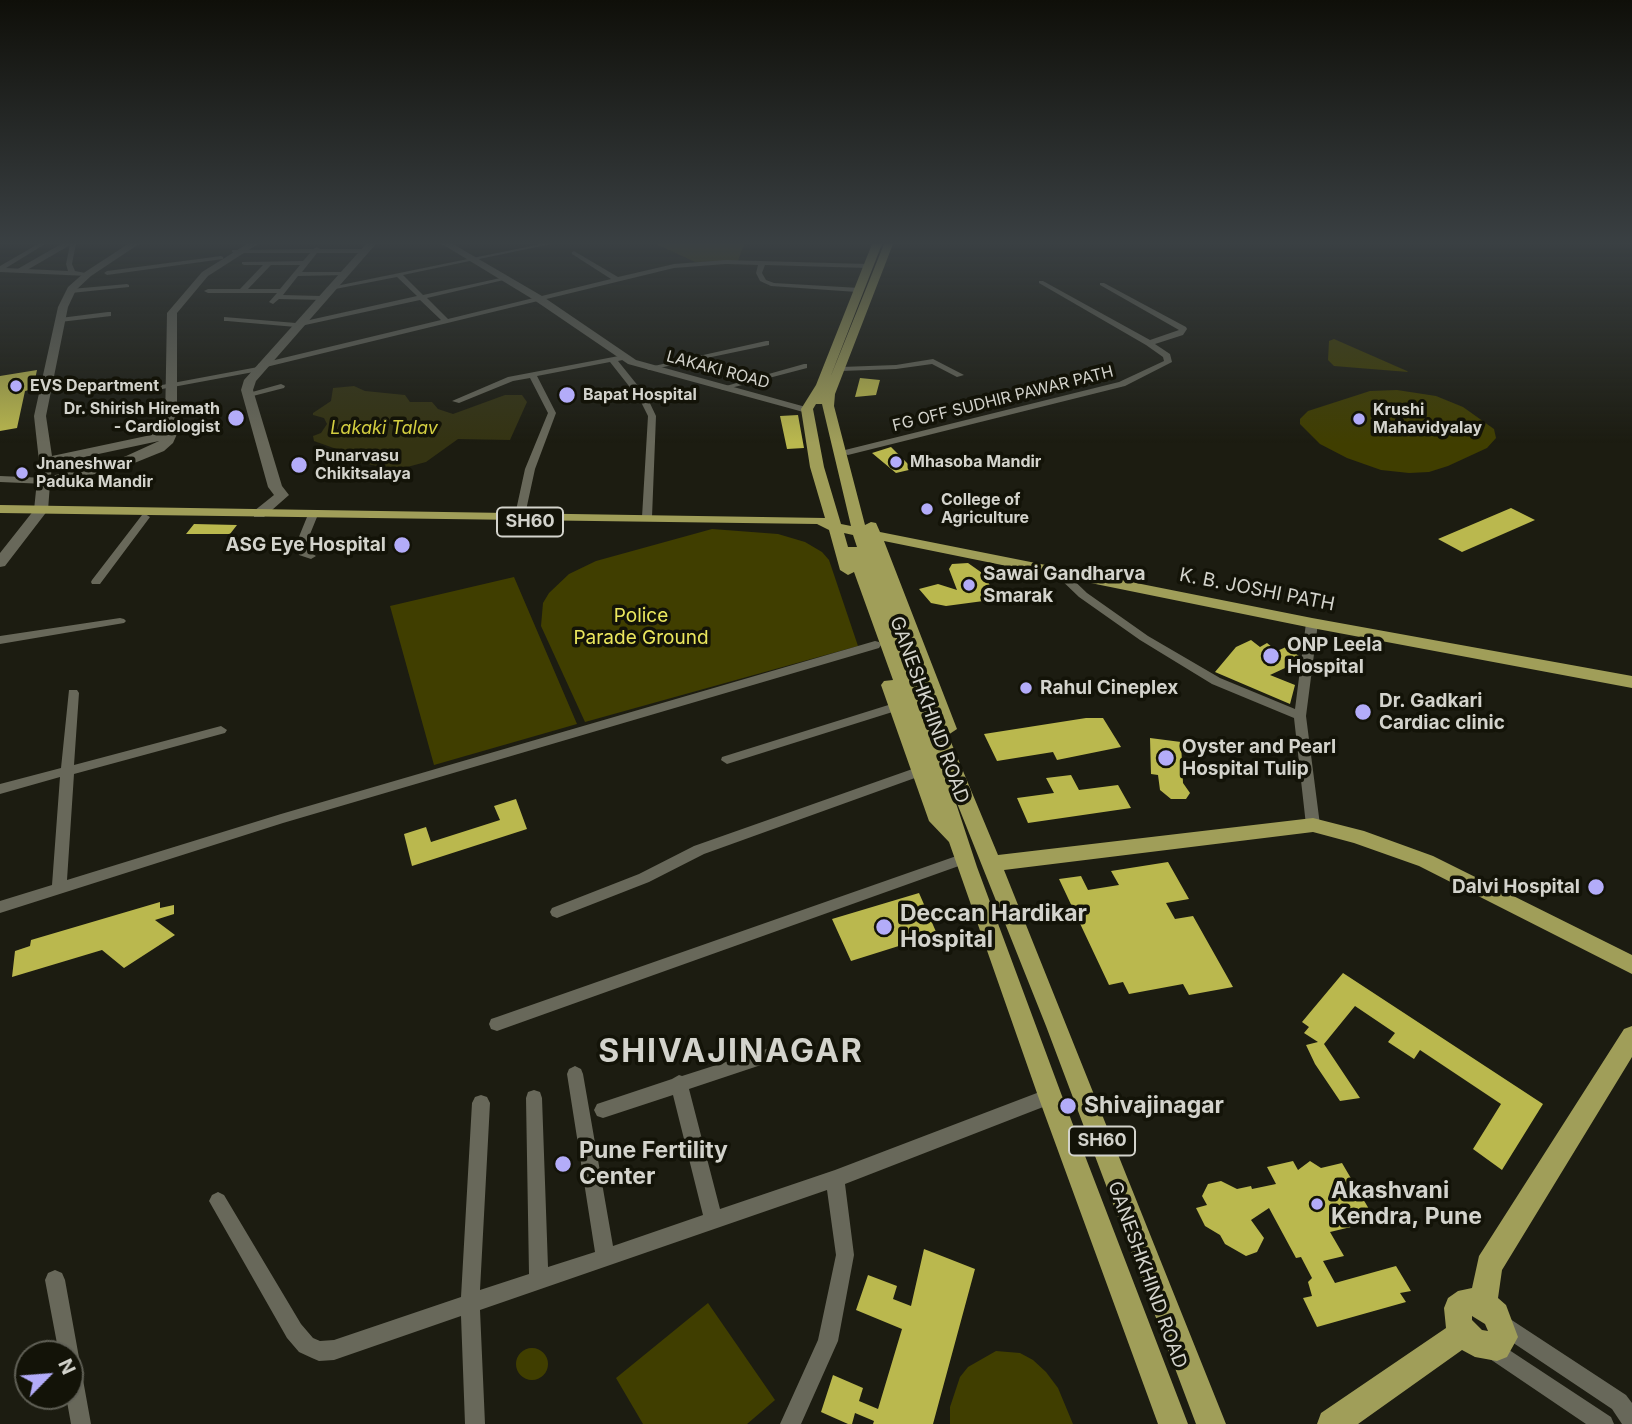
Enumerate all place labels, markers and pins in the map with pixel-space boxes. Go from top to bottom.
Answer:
place label: EVS Department [30,376,159,396]
marker: EVS Department [8,378,24,394]
marker: Bapat Hospital [557,385,577,405]
place label: Bapat Hospital [583,385,697,405]
place label: Dr. Shirish Hiremath - Cardiologist [64,399,220,437]
place label: Krushi Mahavidyalay [1373,400,1482,438]
marker: Dr. Shirish Hiremath - Cardiologist [226,408,246,428]
marker: Krushi Mahavidyalay [1351,411,1367,427]
place label: Punarvasu Chikitsalaya [315,446,411,484]
place label: Mhasoba Mandir [910,452,1041,472]
place label: Jnaneshwar Paduka Mandir [36,454,153,492]
marker: Mhasoba Mandir [888,454,904,470]
marker: Punarvasu Chikitsalaya [289,455,309,475]
marker: Jnaneshwar Paduka Mandir [14,465,30,481]
place label: College of Agriculture [941,490,1029,528]
marker: College of Agriculture [919,501,935,517]
place label: ASG Eye Hospital [226,534,386,556]
marker: ASG Eye Hospital [392,535,412,555]
place label: Sawai Gandharva Smarak [983,563,1145,607]
marker: Sawai Gandharva Smarak [961,577,977,593]
place label: ONP Leela Hospital [1287,634,1382,678]
marker: ONP Leela Hospital [1261,646,1281,666]
place label: Rahul Cineplex [1040,677,1178,699]
marker: Rahul Cineplex [1018,680,1034,696]
place label: Dr. Gadkari Cardiac clinic [1379,690,1505,734]
marker: Dr. Gadkari Cardiac clinic [1353,702,1373,722]
place label: Oyster and Pearl Hospital Tulip [1182,736,1336,780]
marker: Oyster and Pearl Hospital Tulip [1156,748,1176,768]
place label: Dalvi Hospital [1452,876,1580,898]
marker: Dalvi Hospital [1586,877,1606,897]
place label: Deccan Hardikar Hospital [900,900,1087,954]
marker: Deccan Hardikar Hospital [874,917,894,937]
place label: Shivajinagar [1084,1092,1224,1120]
marker: Shivajinagar [1058,1096,1078,1116]
place label: Pune Fertility Center [579,1137,728,1191]
marker: Pune Fertility Center [553,1154,573,1174]
place label: Akashvani Kendra, Pune [1331,1177,1482,1231]
marker: Akashvani Kendra, Pune [1309,1196,1325,1212]

